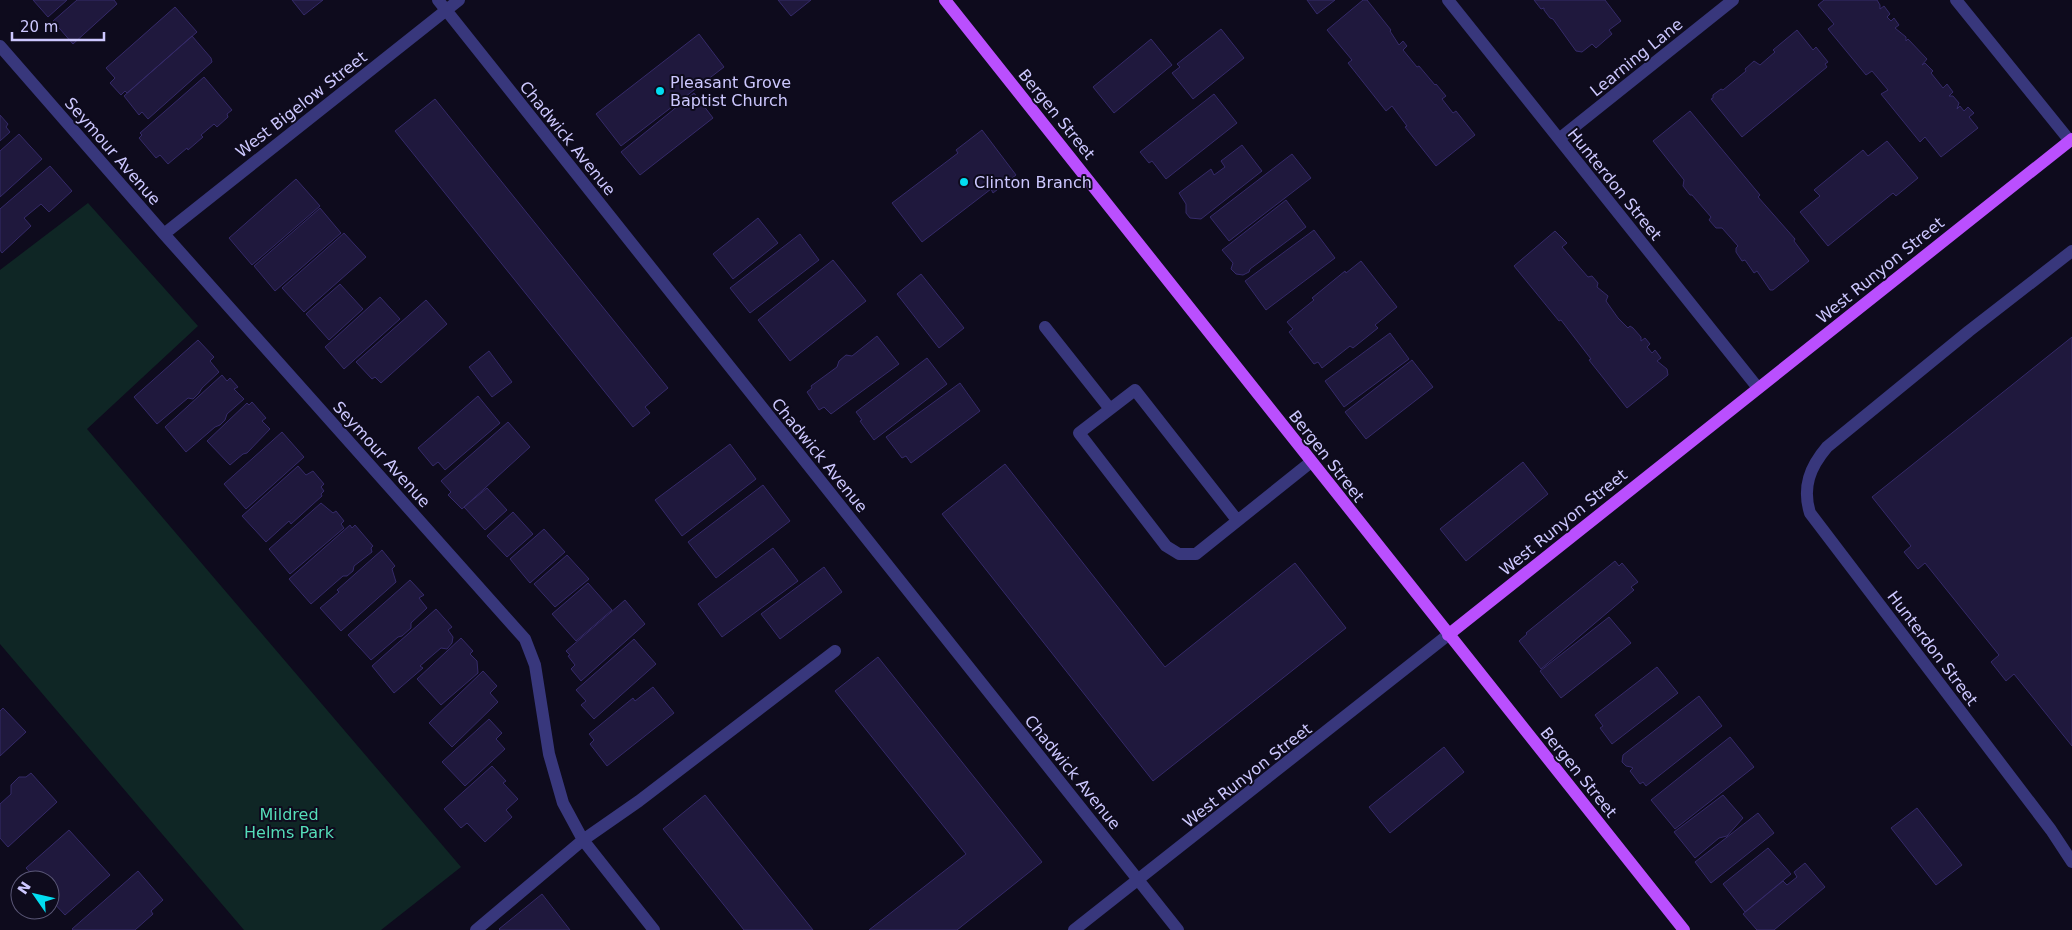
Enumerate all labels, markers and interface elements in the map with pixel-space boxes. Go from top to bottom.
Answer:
scale bar [12,10,105,42]
street label: Learning Lane [1586,14,1686,100]
text: 20 m [20,18,58,36]
street label: West Bigelow Street [232,47,371,161]
street label: Bergen Street [1014,65,1099,163]
place label: Pleasant Grove Baptist Church [670,73,791,110]
street label: Chadwick Avenue [516,77,619,199]
marker: Pleasant Grove Baptist Church [654,85,666,97]
street label: Seymour Avenue [61,94,164,209]
street label: Hunterdon Street [1564,125,1666,244]
place label: Clinton Branch [974,173,1092,192]
marker: Clinton Branch [958,176,970,188]
street label: West Runyon Street [1813,213,1948,328]
street label: Chadwick Avenue [768,394,871,516]
street label: Seymour Avenue [329,397,434,511]
street label: Bergen Street [1285,407,1368,506]
street label: West Runyon Street [1496,465,1631,580]
street label: Hunterdon Street [1883,587,1982,709]
street label: Chadwick Avenue [1021,711,1124,833]
street label: West Runyon Street [1179,719,1315,832]
street label: Bergen Street [1536,723,1621,821]
park label: Mildred Helms Park [244,805,335,842]
north arrow [10,870,60,920]
text: N [14,878,34,897]

